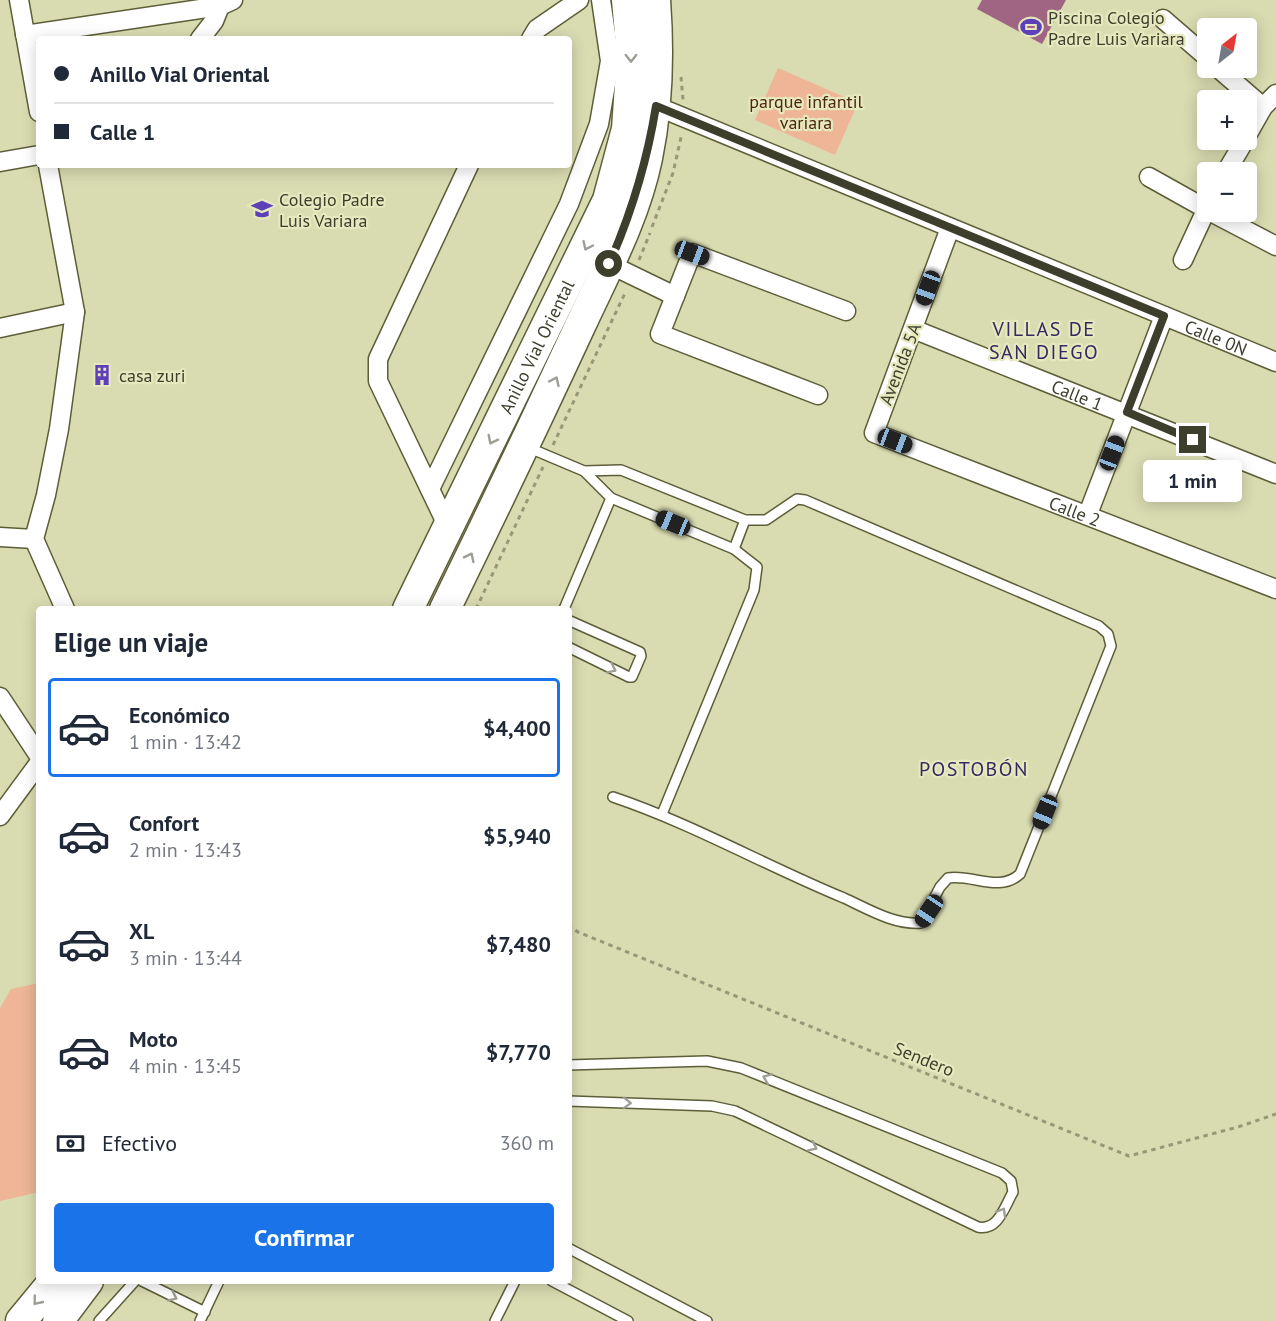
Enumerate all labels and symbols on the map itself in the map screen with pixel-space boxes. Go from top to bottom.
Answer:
place label: Piscina Colegio Padre Luis Variara [1048,6,1185,50]
sports icon: Piscina Colegio Padre Luis Variara [1019,15,1043,39]
north arrow [1197,18,1257,78]
one-way arrow [625,54,637,63]
park label: parque infantil variara [749,90,863,134]
place label: Colegio Padre Luis Variara [279,188,385,232]
school or university icon: Colegio Padre Luis Variara [250,197,274,221]
car [672,238,712,268]
one-way arrow [583,240,595,251]
route start [595,250,622,277]
car [913,268,943,308]
street label: Anillo Vial Oriental [494,275,579,417]
street label: Calle 0N [1182,314,1251,360]
district label: VILLAS DE SAN DIEGO [989,316,1099,365]
street label: Avenida 5A [874,319,926,408]
building icon: casa zuri [90,363,114,387]
place label: casa zuri [119,364,186,387]
street label: Calle 1 [1048,374,1106,415]
one-way arrow [548,376,560,387]
car [875,426,915,456]
route end [1179,426,1206,453]
one-way arrow [487,433,499,444]
car [1097,433,1127,473]
callout: 1 min [1144,461,1242,503]
street label: Calle 2 [1046,491,1104,531]
car [653,508,693,538]
one-way arrow [463,552,475,563]
one-way arrow [606,662,616,673]
district label: POSTOBÓN [919,756,1029,782]
car [1030,792,1060,832]
car [911,891,947,931]
street label: Sendero [890,1037,958,1081]
one-way arrow [762,1073,772,1086]
one-way arrow [622,1097,631,1109]
one-way arrow [807,1140,818,1152]
one-way arrow [995,1208,1006,1218]
one-way arrow [167,1289,178,1301]
one-way arrow [34,1294,45,1305]

